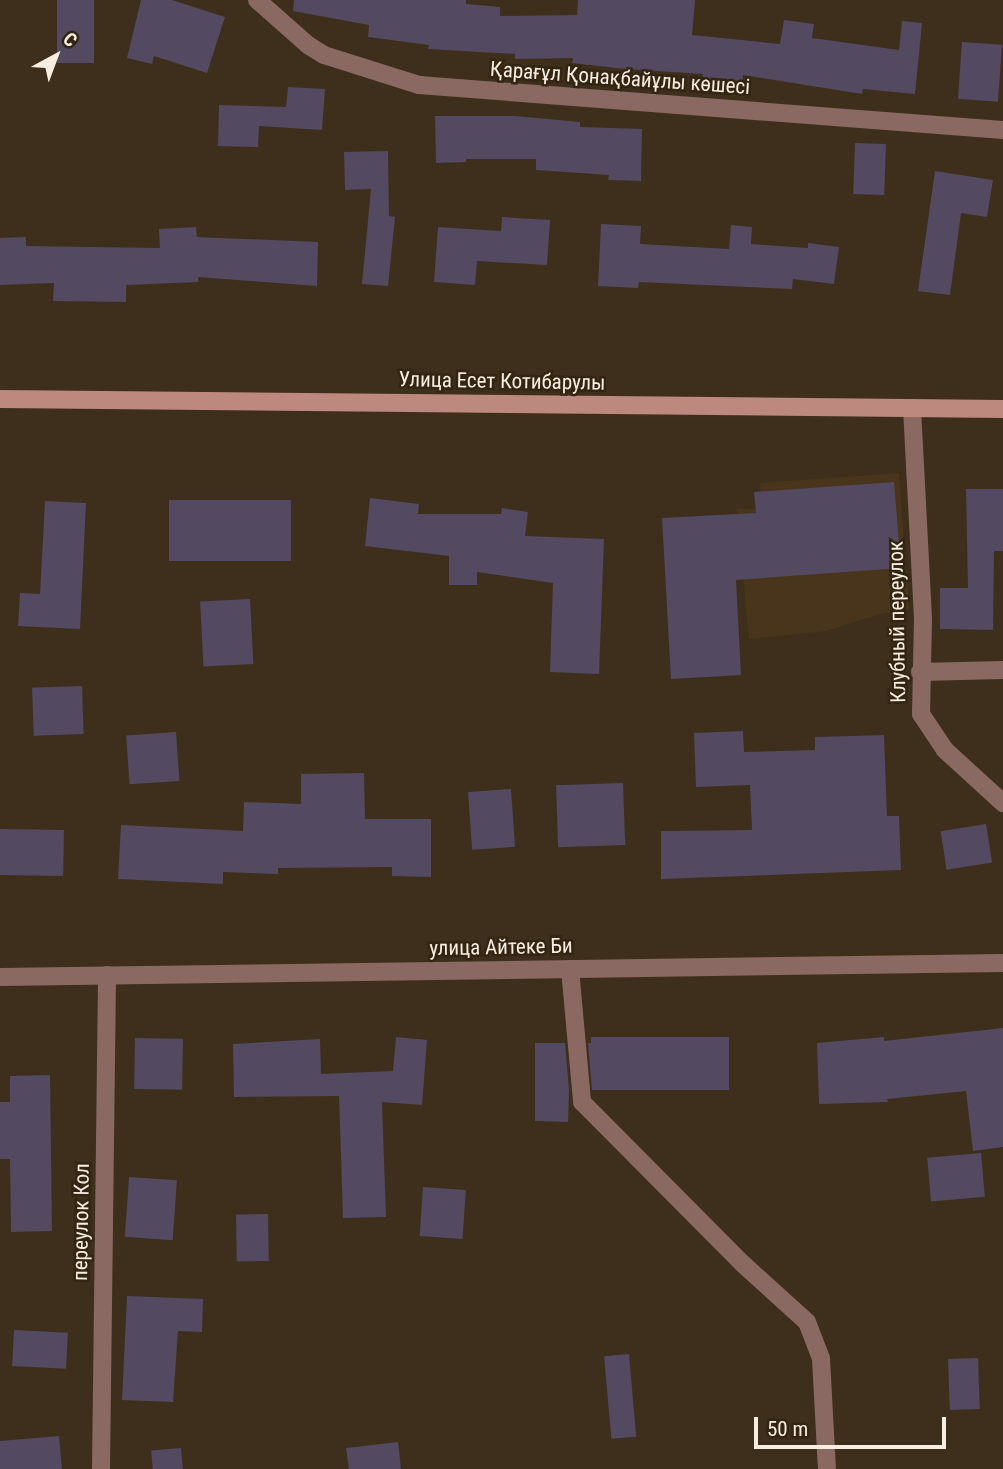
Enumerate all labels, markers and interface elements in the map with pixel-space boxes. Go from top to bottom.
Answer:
north arrow [21,21,91,91]
text: С [58,28,82,52]
street label: Қарағұл Қонақбайұлы көшесі [489,56,751,100]
street label: Улица Есет Котибарулы [398,367,606,395]
street label: Клубный переулок [883,541,911,703]
street label: улица Айтеке Би [429,933,573,961]
street label: переулок Кол [67,1163,95,1281]
scale bar [758,1402,950,1446]
text: 50 m [767,1417,808,1441]

